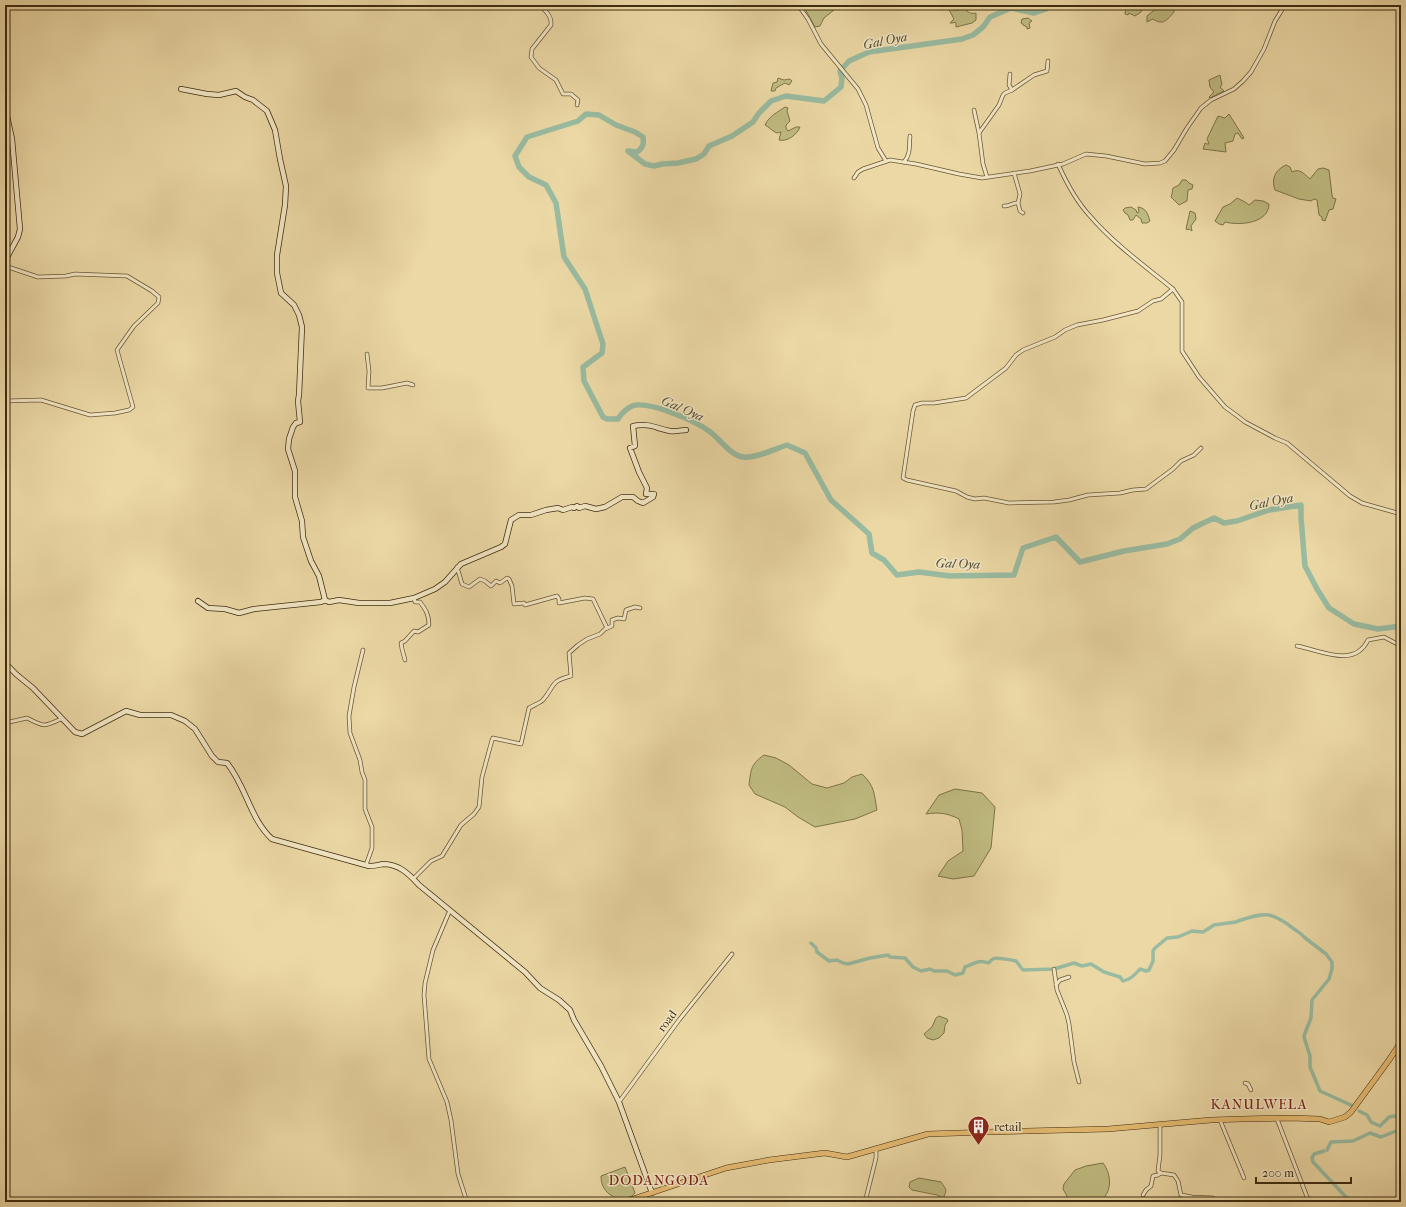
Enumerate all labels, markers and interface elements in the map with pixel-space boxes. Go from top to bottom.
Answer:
water label: Gal Oya [862,29,909,52]
water label: Gal Oya [659,393,706,424]
water label: Gal Oya [1248,490,1295,513]
water label: Gal Oya [935,555,981,572]
street label: road [654,1007,680,1034]
district label: KANULWELA [1210,1096,1308,1113]
building icon: retail [965,1114,991,1147]
place label: retail [994,1120,1022,1134]
scale bar [1256,1159,1351,1185]
text: 200 m [1262,1166,1294,1180]
district label: DODANGODA [609,1172,709,1189]

